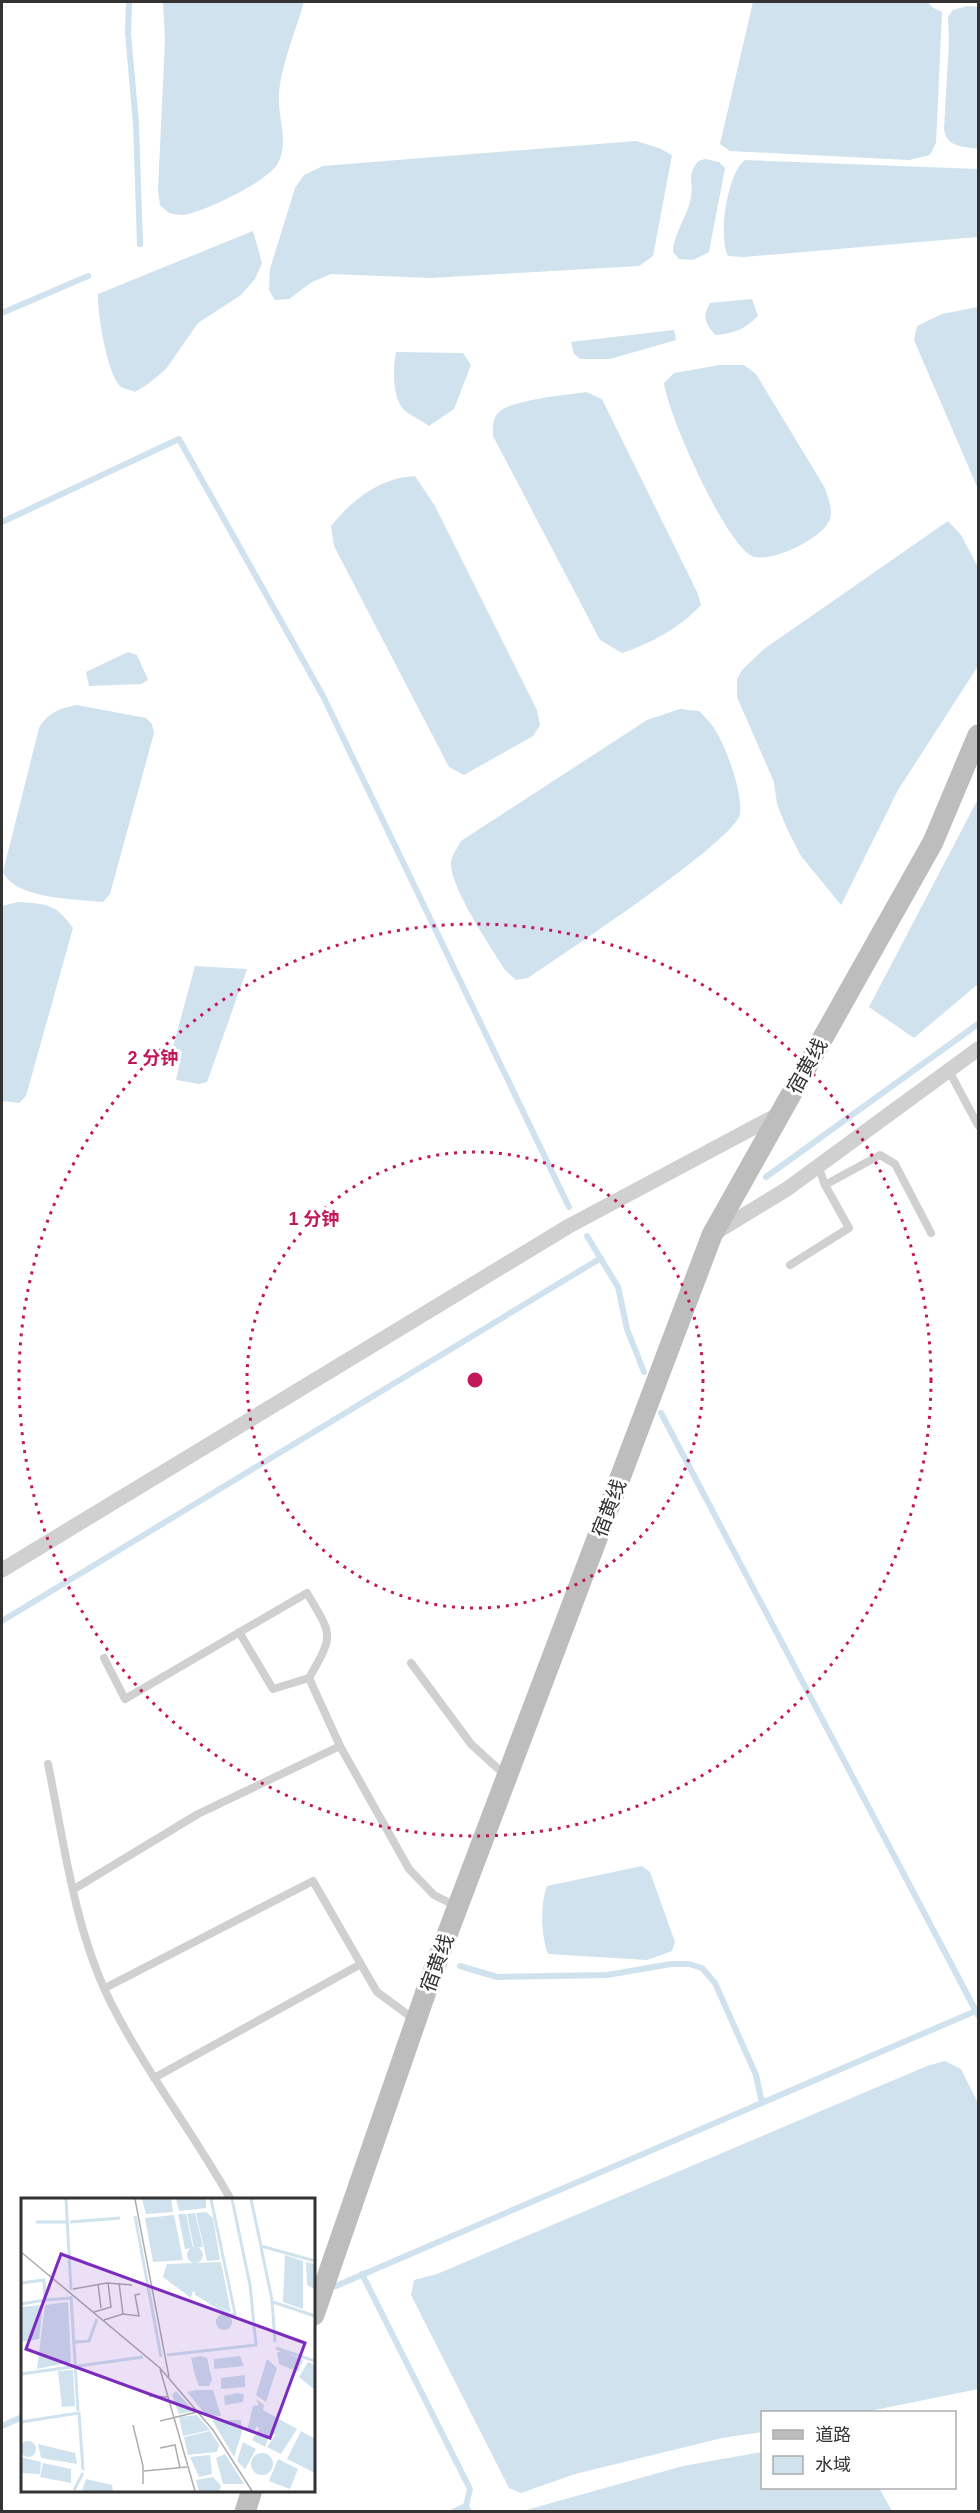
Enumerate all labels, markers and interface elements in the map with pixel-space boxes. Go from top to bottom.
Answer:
street label: 宿黄线 [783,1034,831,1098]
text: 2 分钟 [127,1048,179,1068]
text: 1 分钟 [288,1209,340,1229]
centre of rings [465,1370,485,1390]
street label: 宿黄线 [588,1476,630,1540]
street label: 宿黄线 [416,1931,458,1995]
inset map [21,2198,315,2492]
legend [761,2411,956,2489]
text: 道路 [815,2425,851,2445]
text: 水域 [815,2455,851,2475]

